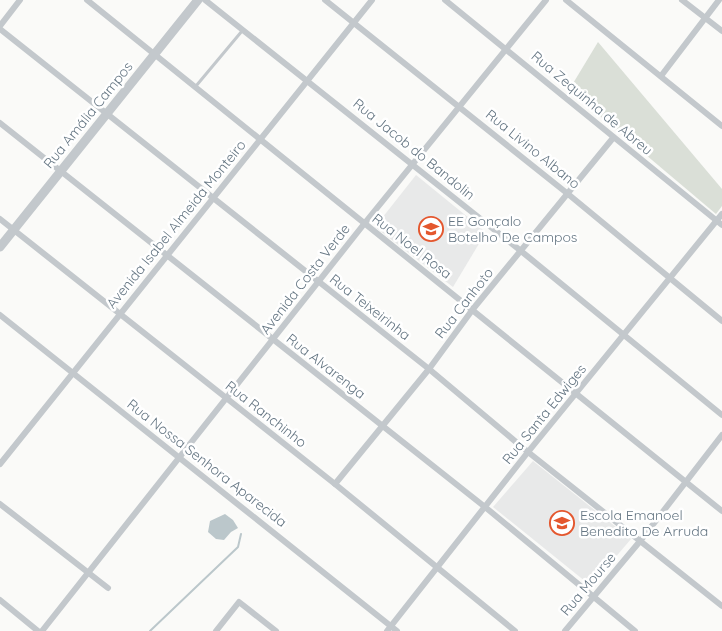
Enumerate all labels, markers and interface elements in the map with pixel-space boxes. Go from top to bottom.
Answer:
street label: Rua Zequinha de Abreu [528,47,656,159]
street label: Rua Amália Campos [39,58,137,172]
street label: Rua Jacob do Bandolin [349,94,479,204]
street label: Rua Livino Albano [482,105,584,193]
street label: Avenida Isabel Almeida Monteiro [102,136,250,312]
street label: Rua Noel Rosa [369,209,455,283]
place label: EE Gonçalo Botelho De Campos [448,212,577,246]
school or university icon: EE Gonçalo Botelho De Campos [418,216,444,242]
street label: Avenida Costa Verde [256,220,354,338]
street label: Rua Canhoto [431,264,497,342]
street label: Rua Teixeirinha [326,270,414,344]
street label: Rua Alvarenga [283,329,369,403]
street label: Rua Santa Edwiges [498,360,590,468]
street label: Rua Ranchinho [222,377,310,451]
street label: Rua Nossa Senhora Aparecida [124,395,290,531]
place label: Escola Emanoel Benedito De Arruda [580,506,708,540]
school or university icon: Escola Emanoel Benedito De Arruda [549,510,575,536]
street label: Rua Mourse [556,549,620,619]

